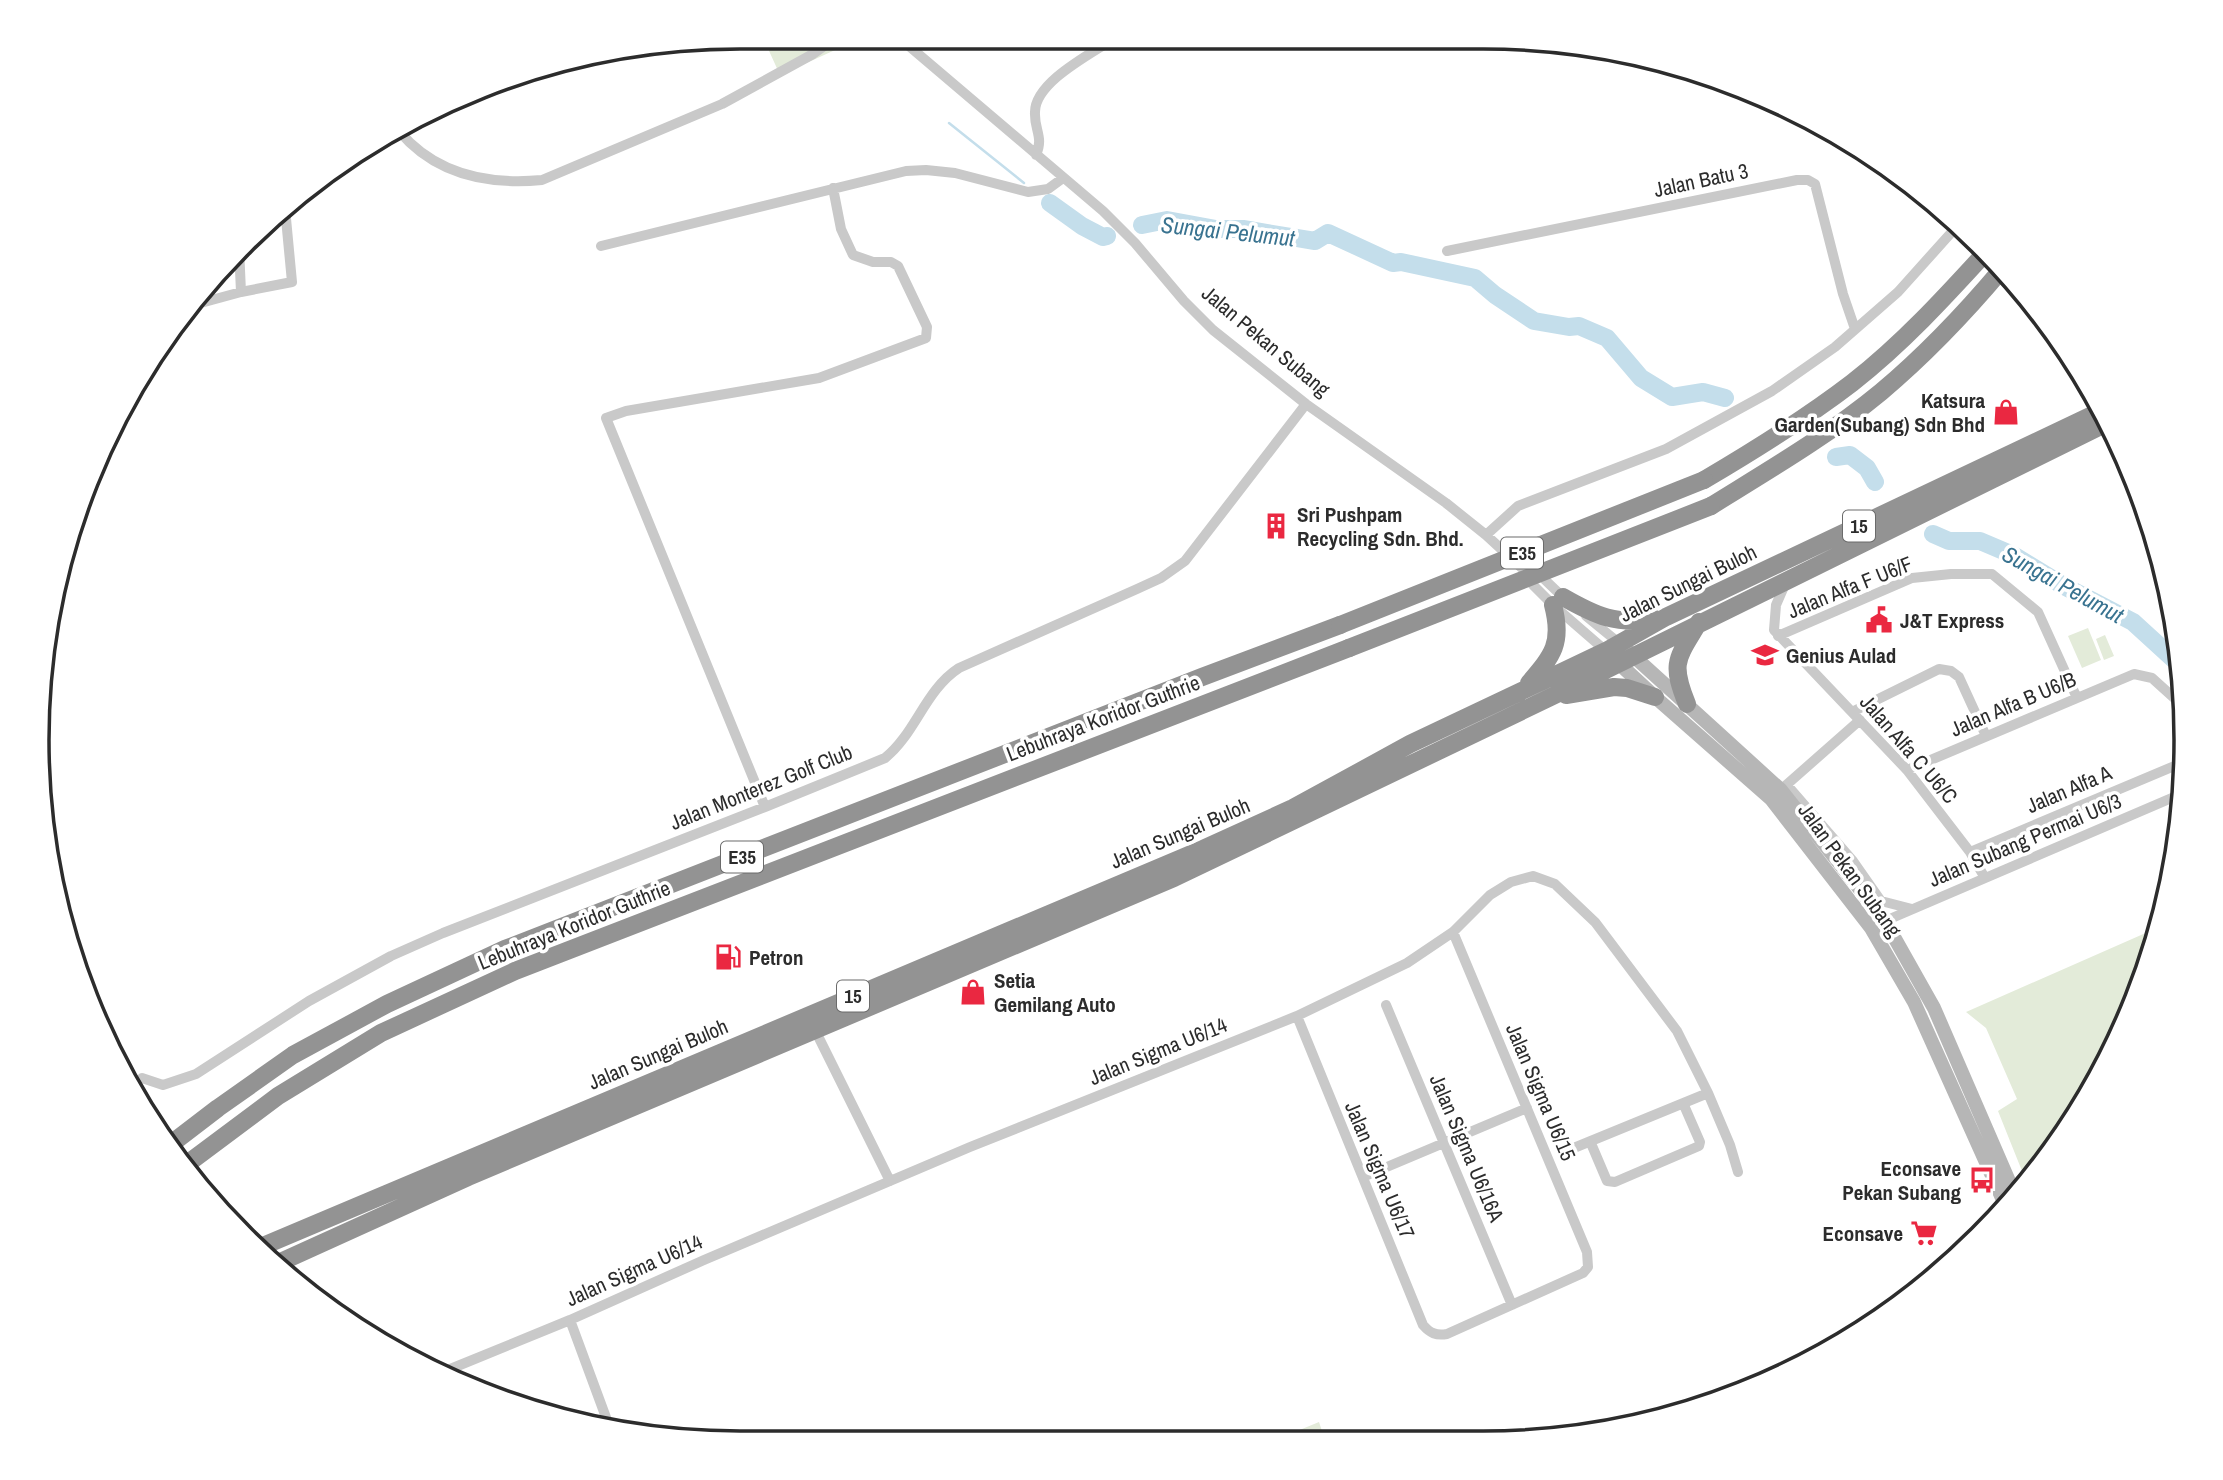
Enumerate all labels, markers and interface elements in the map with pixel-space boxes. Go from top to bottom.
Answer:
street label: Jalan Batu 3 [1651,156,1751,204]
water label: Sungai Pelumut [1160,209,1297,254]
street label: Jalan Pekan Subang [1196,279,1337,403]
place label: Katsura Garden(Subang) Sdn Bhd [1775,386,1985,439]
shop icon: Katsura Garden(Subang) Sdn Bhd [1991,397,2021,427]
place label: Sri Pushpam Recycling Sdn. Bhd. [1297,500,1464,553]
road number: 15 [1843,510,1875,541]
building icon: Sri Pushpam Recycling Sdn. Bhd. [1261,511,1291,541]
street label: Jalan Sungai Buloh [1615,537,1761,629]
road number: E35 [1501,538,1543,568]
water label: Sungai Pelumut [1997,538,2130,630]
street label: Jalan Alfa F U6/F [1783,549,1917,625]
public building icon: J&T Express [1864,605,1894,635]
place label: J&T Express [1900,606,2004,635]
school or university icon: Genius Aulad [1750,640,1780,670]
place label: Genius Aulad [1786,641,1896,670]
street label: Jalan Alfa B U6/B [1946,664,2080,744]
street label: Lebuhraya Koridor Guthrie [1002,668,1204,768]
street label: Jalan Alfa C U6/C [1853,688,1965,810]
street label: Jalan Monterez Golf Club [665,737,857,837]
street label: Jalan Alfa A [2022,758,2117,820]
street label: Jalan Subang Permai U6/3 [1924,786,2126,894]
street label: Jalan Sungai Buloh [1106,790,1254,876]
street label: Jalan Pekan Subang [1792,797,1909,943]
road number: E35 [721,842,763,872]
street label: Lebuhraya Koridor Guthrie [474,873,674,977]
fuel station icon: Petron [713,942,743,972]
place label: Petron [749,943,804,972]
place label: Setia Gemilang Auto [994,966,1116,1019]
shop icon: Setia Gemilang Auto [958,977,988,1007]
road number: 15 [837,980,869,1012]
street label: Jalan Sigma U6/14 [1085,1010,1232,1092]
street label: Jalan Sungai Buloh [584,1011,732,1097]
street label: Jalan Sigma U6/15 [1499,1019,1583,1165]
street label: Jalan Sigma U6/16A [1423,1070,1511,1227]
street label: Jalan Sigma U6/17 [1338,1097,1422,1243]
place label: Econsave Pekan Subang [1842,1154,1961,1207]
bus stop icon: Econsave Pekan Subang [1967,1165,1997,1195]
supermarket icon: Econsave [1909,1218,1939,1248]
place label: Econsave [1823,1219,1903,1248]
street label: Jalan Sigma U6/14 [561,1227,707,1313]

